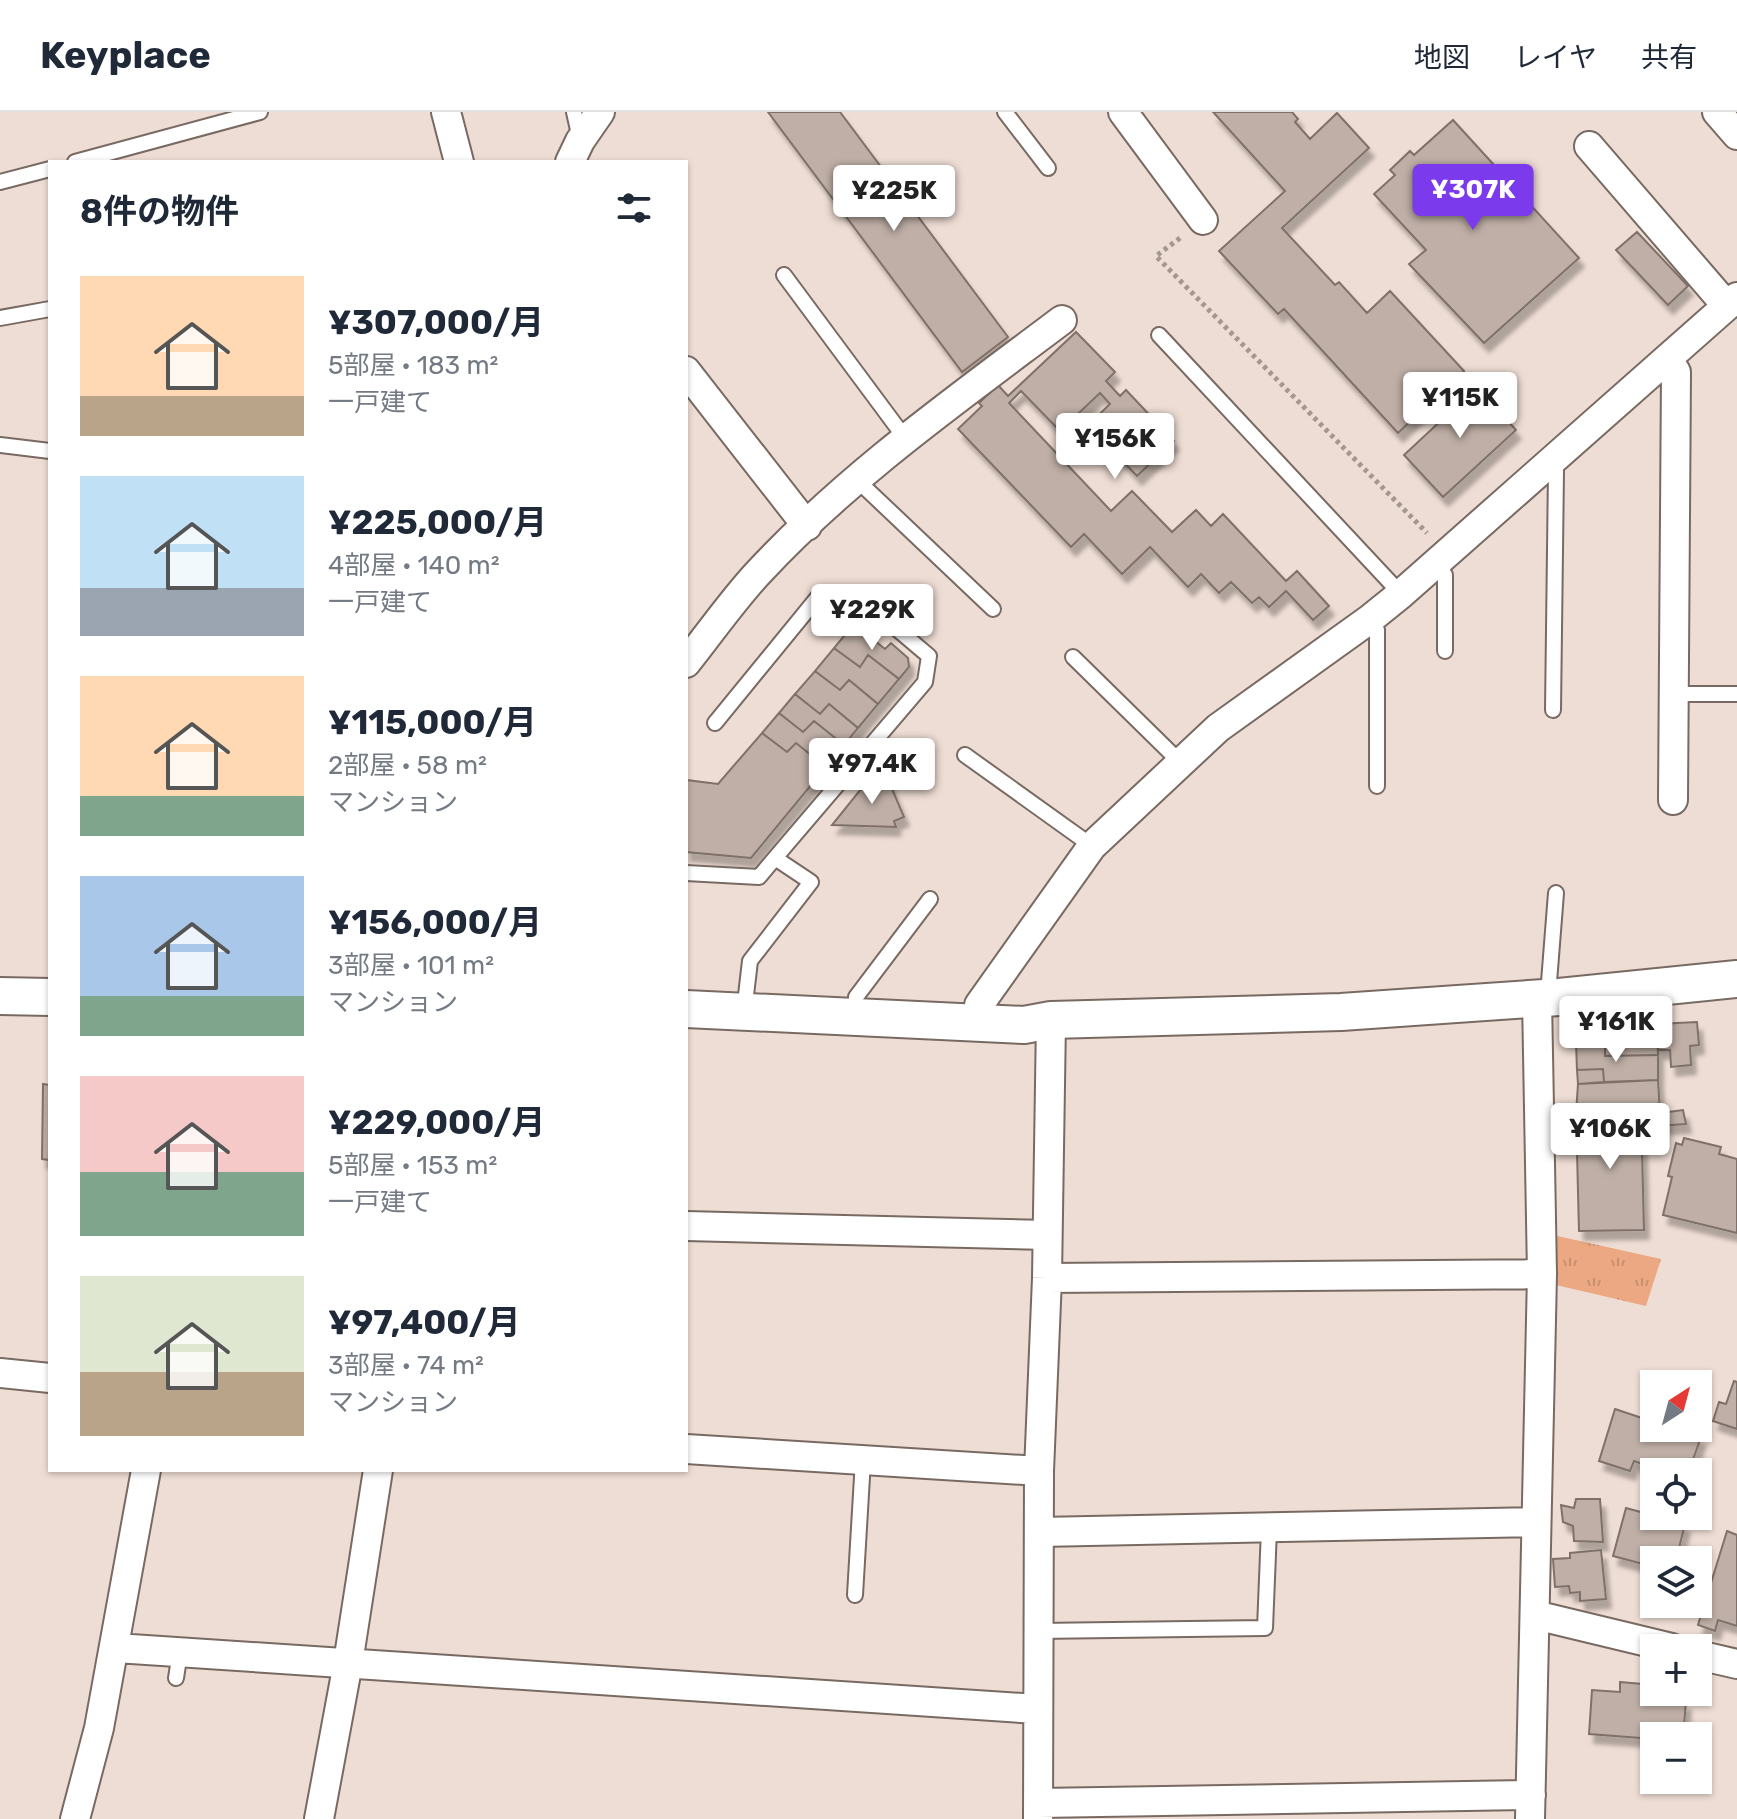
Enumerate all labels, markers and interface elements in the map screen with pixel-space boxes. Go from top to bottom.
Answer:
text: Keyplace [40,32,211,78]
text: 地図 [1414,41,1470,74]
text: レイヤ [1514,41,1597,74]
text: 共有 [1641,41,1697,74]
pin: ¥307K [1417,164,1529,232]
pin: ¥225K [838,165,950,233]
text: ¥307K [1431,174,1515,205]
text: ¥225K [851,175,937,206]
icon: filters [612,186,656,230]
text: 8件の物件 [80,191,239,232]
text: ¥307,000/月 [328,302,544,343]
icon: home [144,308,240,404]
text: 5部屋 · 183 m² [328,350,498,381]
pin: ¥115K [1404,372,1516,440]
text: ¥115K [1421,382,1499,413]
text: 一戸建て [328,387,432,418]
pin: ¥156K [1059,413,1171,481]
text: ¥156K [1074,423,1156,454]
text: ¥225,000/月 [328,502,547,543]
icon: home [144,508,240,604]
text: 4部屋 · 140 m² [328,550,500,581]
pin: ¥229K [816,584,928,652]
text: 一戸建て [328,587,432,618]
text: ¥229K [829,594,915,625]
text: ¥115,000/月 [328,702,537,743]
icon: home [144,708,240,804]
pin: ¥97.4K [807,738,937,806]
text: ¥97.4K [827,748,917,779]
text: 2部屋 · 58 m² [328,750,487,781]
text: マンション [328,787,458,818]
text: ¥156,000/月 [328,902,542,943]
icon: home [144,908,240,1004]
text: 3部屋 · 101 m² [328,950,494,981]
text: マンション [328,987,458,1018]
pin: ¥161K [1560,996,1672,1064]
text: ¥161K [1577,1006,1655,1037]
text: ¥229,000/月 [328,1102,546,1143]
pin: ¥106K [1554,1103,1666,1171]
icon: home [144,1108,240,1204]
text: ¥106K [1569,1113,1651,1144]
text: 5部屋 · 153 m² [328,1150,497,1181]
text: 一戸建て [328,1187,432,1218]
text: ¥97,400/月 [328,1302,521,1343]
icon: home [144,1308,240,1404]
text: 3部屋 · 74 m² [328,1350,484,1381]
north arrow [1640,1370,1712,1442]
map controls [1640,1370,1712,1794]
text: マンション [328,1387,458,1418]
button: locate [1640,1458,1712,1530]
button: layers [1640,1546,1712,1618]
button: + [1640,1634,1712,1706]
button: − [1640,1722,1712,1794]

